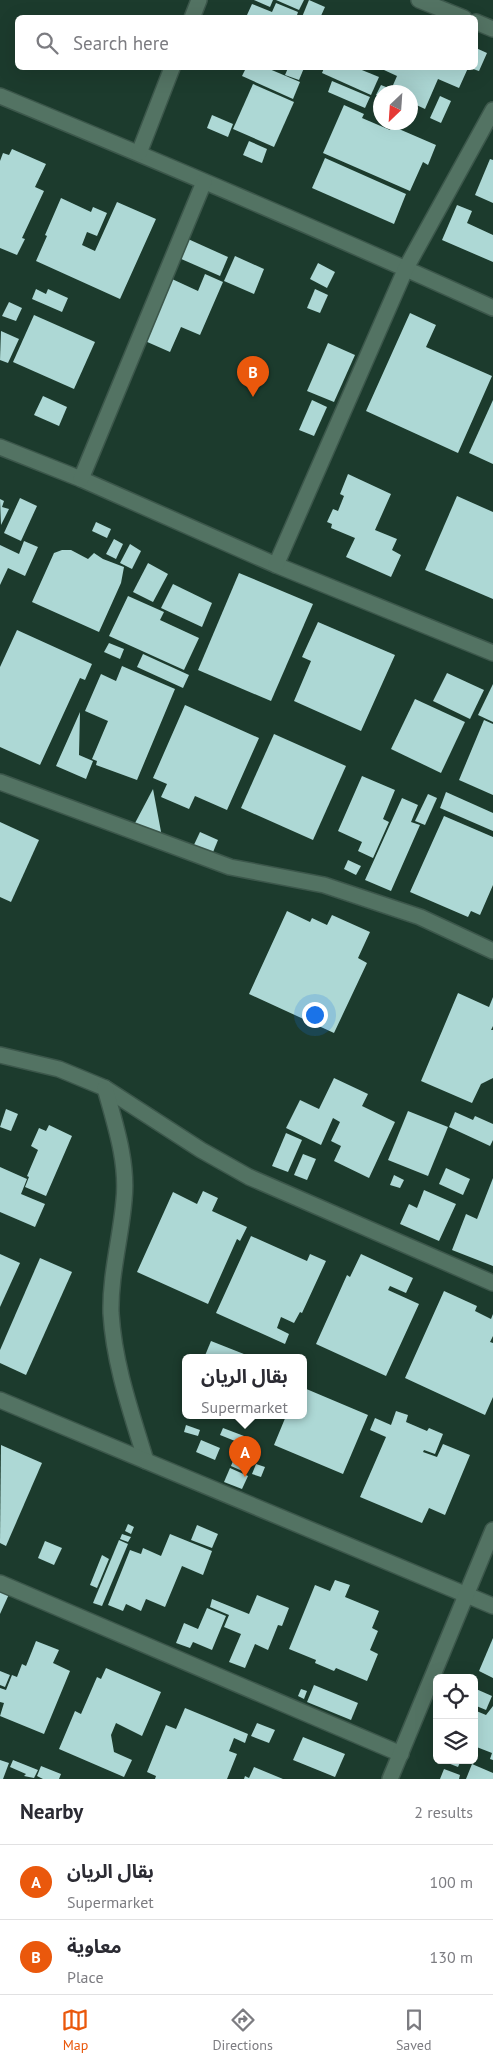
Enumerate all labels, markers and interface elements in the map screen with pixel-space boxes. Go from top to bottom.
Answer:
search box [15,15,478,70]
icon: search [33,29,61,57]
text: Search here [73,31,169,55]
north arrow [373,85,418,130]
pin: B [237,356,269,397]
your location [302,1002,328,1028]
popup [182,1354,307,1419]
text: بقال الريان [201,1364,288,1388]
text: Supermarket [201,1397,288,1417]
pin: A [229,1436,261,1477]
map controls [433,1674,478,1764]
button: locate [433,1674,478,1719]
button: layers [433,1719,478,1764]
text: Nearby [20,1798,83,1825]
text: 2 results [414,1802,473,1822]
text: بقال الريان [67,1859,154,1883]
text: A [31,1872,41,1892]
text: 100 m [430,1872,473,1892]
text: Supermarket [67,1892,154,1912]
text: معاوية [67,1934,121,1958]
text: B [31,1947,41,1967]
text: 130 m [430,1947,473,1967]
text: Place [67,1967,104,1987]
tab: Map [61,2006,89,2054]
tab: Directions [212,2006,273,2054]
tab: Saved [396,2006,432,2054]

